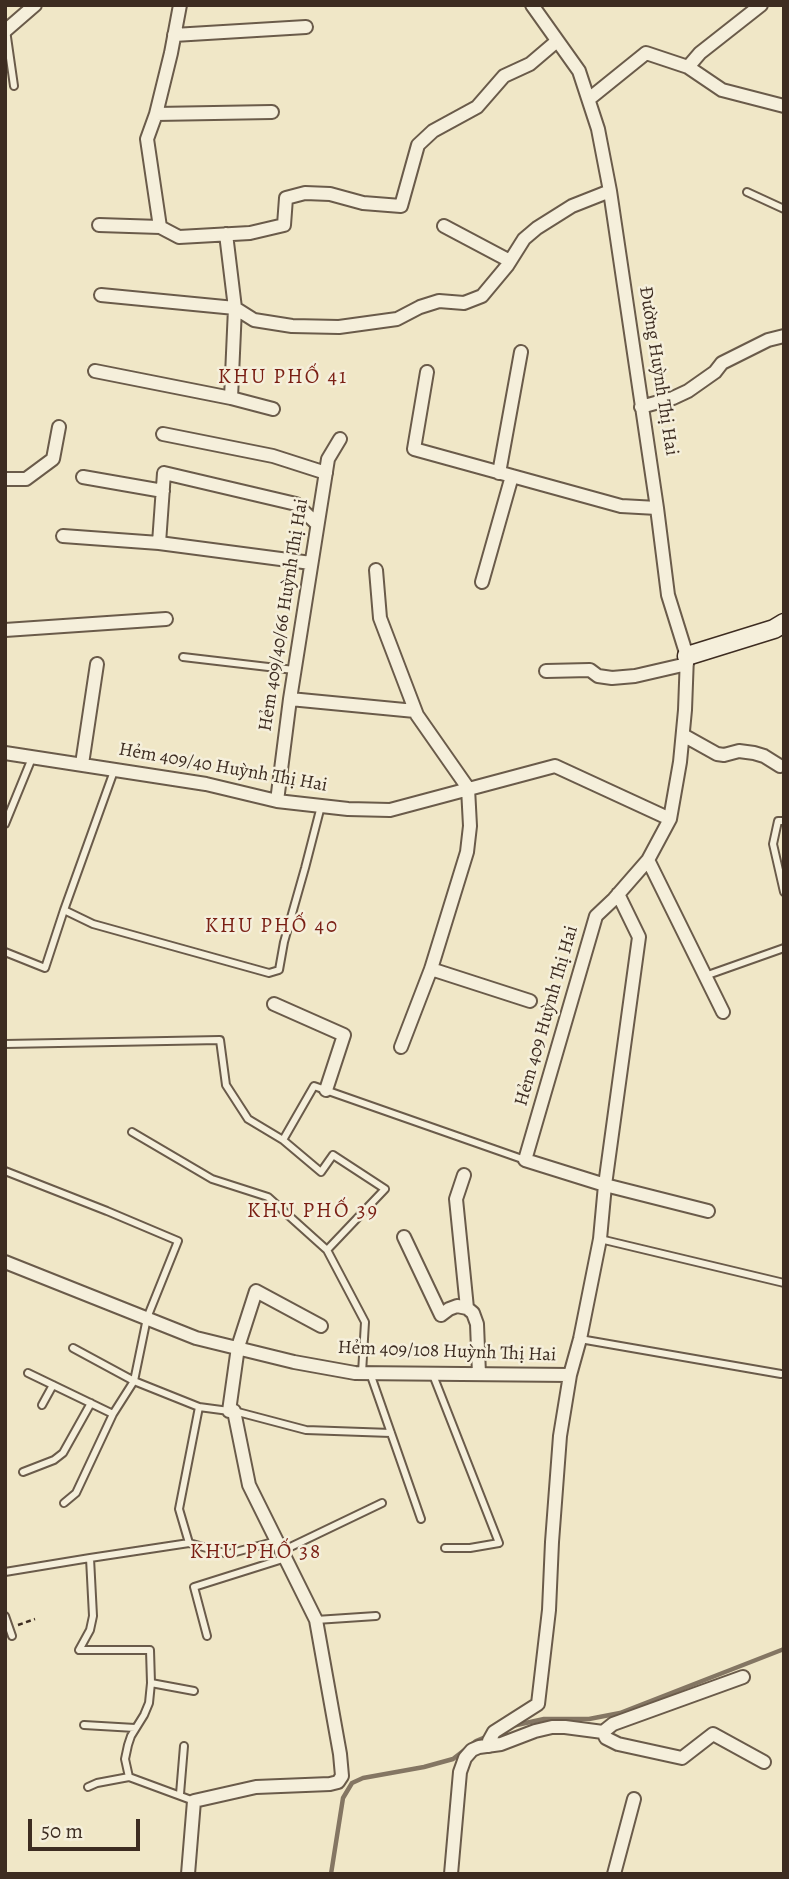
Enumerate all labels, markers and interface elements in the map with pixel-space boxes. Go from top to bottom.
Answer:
street label: Đường Huỳnh Thị Hai [633,285,683,457]
district label: KHU PHỐ 41 [219,365,347,391]
street label: Hẻm 409/40/66 Huỳnh Thị Hai [254,497,314,733]
street label: Hẻm 409/40 Huỳnh Thị Hai [117,738,329,798]
district label: KHU PHỐ 40 [206,914,338,940]
street label: Hẻm 409 Huỳnh Thị Hai [510,923,584,1109]
district label: KHU PHỐ 39 [248,1199,378,1225]
street label: Hẻm 409/108 Huỳnh Thị Hai [337,1337,557,1367]
district label: KHU PHỐ 38 [191,1540,321,1566]
scale bar [32,1806,144,1850]
text: 50 m [41,1817,83,1845]

